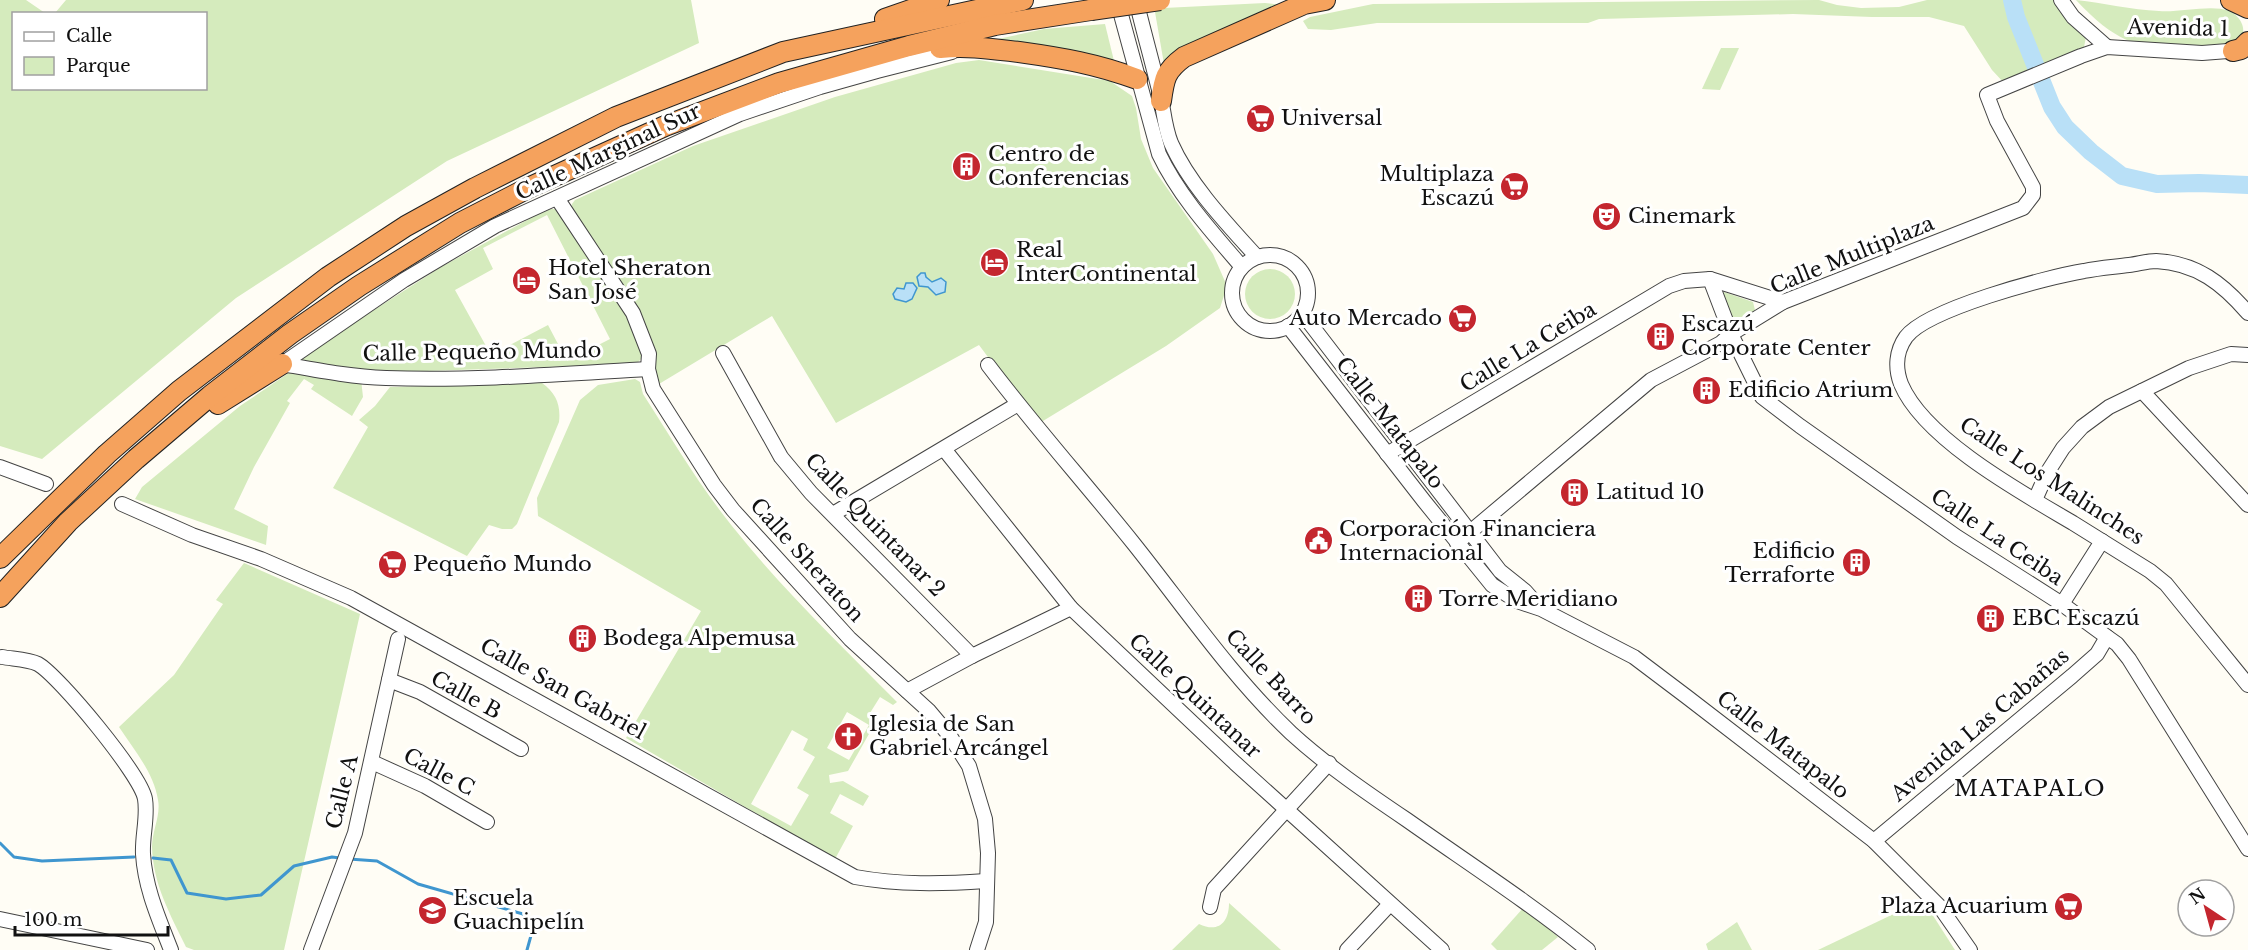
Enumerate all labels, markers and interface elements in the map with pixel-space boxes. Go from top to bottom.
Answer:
legend [12,12,207,90]
street label: Avenida 1 [2126,14,2229,42]
text: Calle [66,25,112,47]
text: Parque [66,55,131,77]
street label: Calle Marginal Sur [511,98,705,206]
supermarket icon: Universal [1244,102,1276,134]
place label: Universal [1281,105,1382,131]
place label: Centro de Conferencias [988,141,1129,191]
building icon: Centro de Conferencias [951,150,983,182]
place label: Multiplaza Escazú [1379,161,1494,211]
supermarket icon: Multiplaza Escazú [1499,170,1531,202]
theatre icon: Cinemark [1591,200,1623,232]
place label: Cinemark [1628,203,1736,229]
street label: Calle Multiplaza [1766,210,1938,300]
place label: Real InterContinental [1016,237,1197,287]
hotel icon: Real InterContinental [979,246,1011,278]
place label: Hotel Sheraton San José [548,255,711,305]
hotel icon: Hotel Sheraton San José [511,264,543,296]
street label: Calle La Ceiba [1455,296,1601,398]
supermarket icon: Auto Mercado [1447,302,1479,334]
place label: Auto Mercado [1288,305,1442,331]
place label: Escazú Corporate Center [1681,311,1871,361]
building icon: Escazú Corporate Center [1644,320,1676,352]
street label: Calle Pequeño Mundo [362,337,602,367]
street label: Calle Matapalo [1330,352,1450,494]
building icon: Edificio Atrium [1691,374,1723,406]
place label: Edificio Atrium [1728,377,1894,403]
street label: Calle Los Malinches [1955,412,2149,550]
street label: Calle Quintanar 2 [800,448,950,602]
building icon: Latitud 10 [1559,476,1591,508]
place label: Latitud 10 [1596,479,1705,505]
street label: Calle La Ceiba [1926,483,2069,591]
street label: Calle Sheraton [744,493,870,627]
place label: Corporación Financiera Internacional [1339,516,1596,566]
public building icon: Corporación Financiera Internacional [1302,525,1334,557]
place label: Edificio Terraforte [1725,538,1835,588]
building icon: Edificio Terraforte [1840,547,1872,579]
supermarket icon: Pequeño Mundo [376,548,408,580]
place label: Pequeño Mundo [413,551,592,577]
building icon: Torre Meridiano [1402,583,1434,615]
place label: Torre Meridiano [1439,586,1618,612]
building icon: EBC Escazú [1975,602,2007,634]
place label: EBC Escazú [2012,605,2140,631]
building icon: Bodega Alpemusa [566,622,598,654]
street label: Calle Barro [1220,624,1322,730]
place label: Bodega Alpemusa [603,625,796,651]
street label: Calle Quintanar [1123,628,1267,764]
street label: Calle San Gabriel [476,633,651,745]
street label: Avenida Las Cabañas [1885,643,2074,808]
street label: Calle B [426,665,506,725]
street label: Calle Matapalo [1712,685,1854,805]
place label: Iglesia de San Gabriel Arcángel [869,711,1049,761]
church icon: Iglesia de San Gabriel Arcángel [832,720,864,752]
street label: Calle C [399,742,479,802]
street label: Calle A [320,751,364,832]
district label: MATAPALO [1954,775,2106,802]
north arrow [2176,878,2236,938]
text: N [2185,883,2209,908]
place label: Escuela Guachipelín [453,885,585,935]
supermarket icon: Plaza Acuarium [2053,890,2085,922]
place label: Plaza Acuarium [1880,893,2048,919]
school or university icon: Escuela Guachipelín [416,894,448,926]
scale bar [15,899,168,937]
text: 100 m [24,909,82,931]

